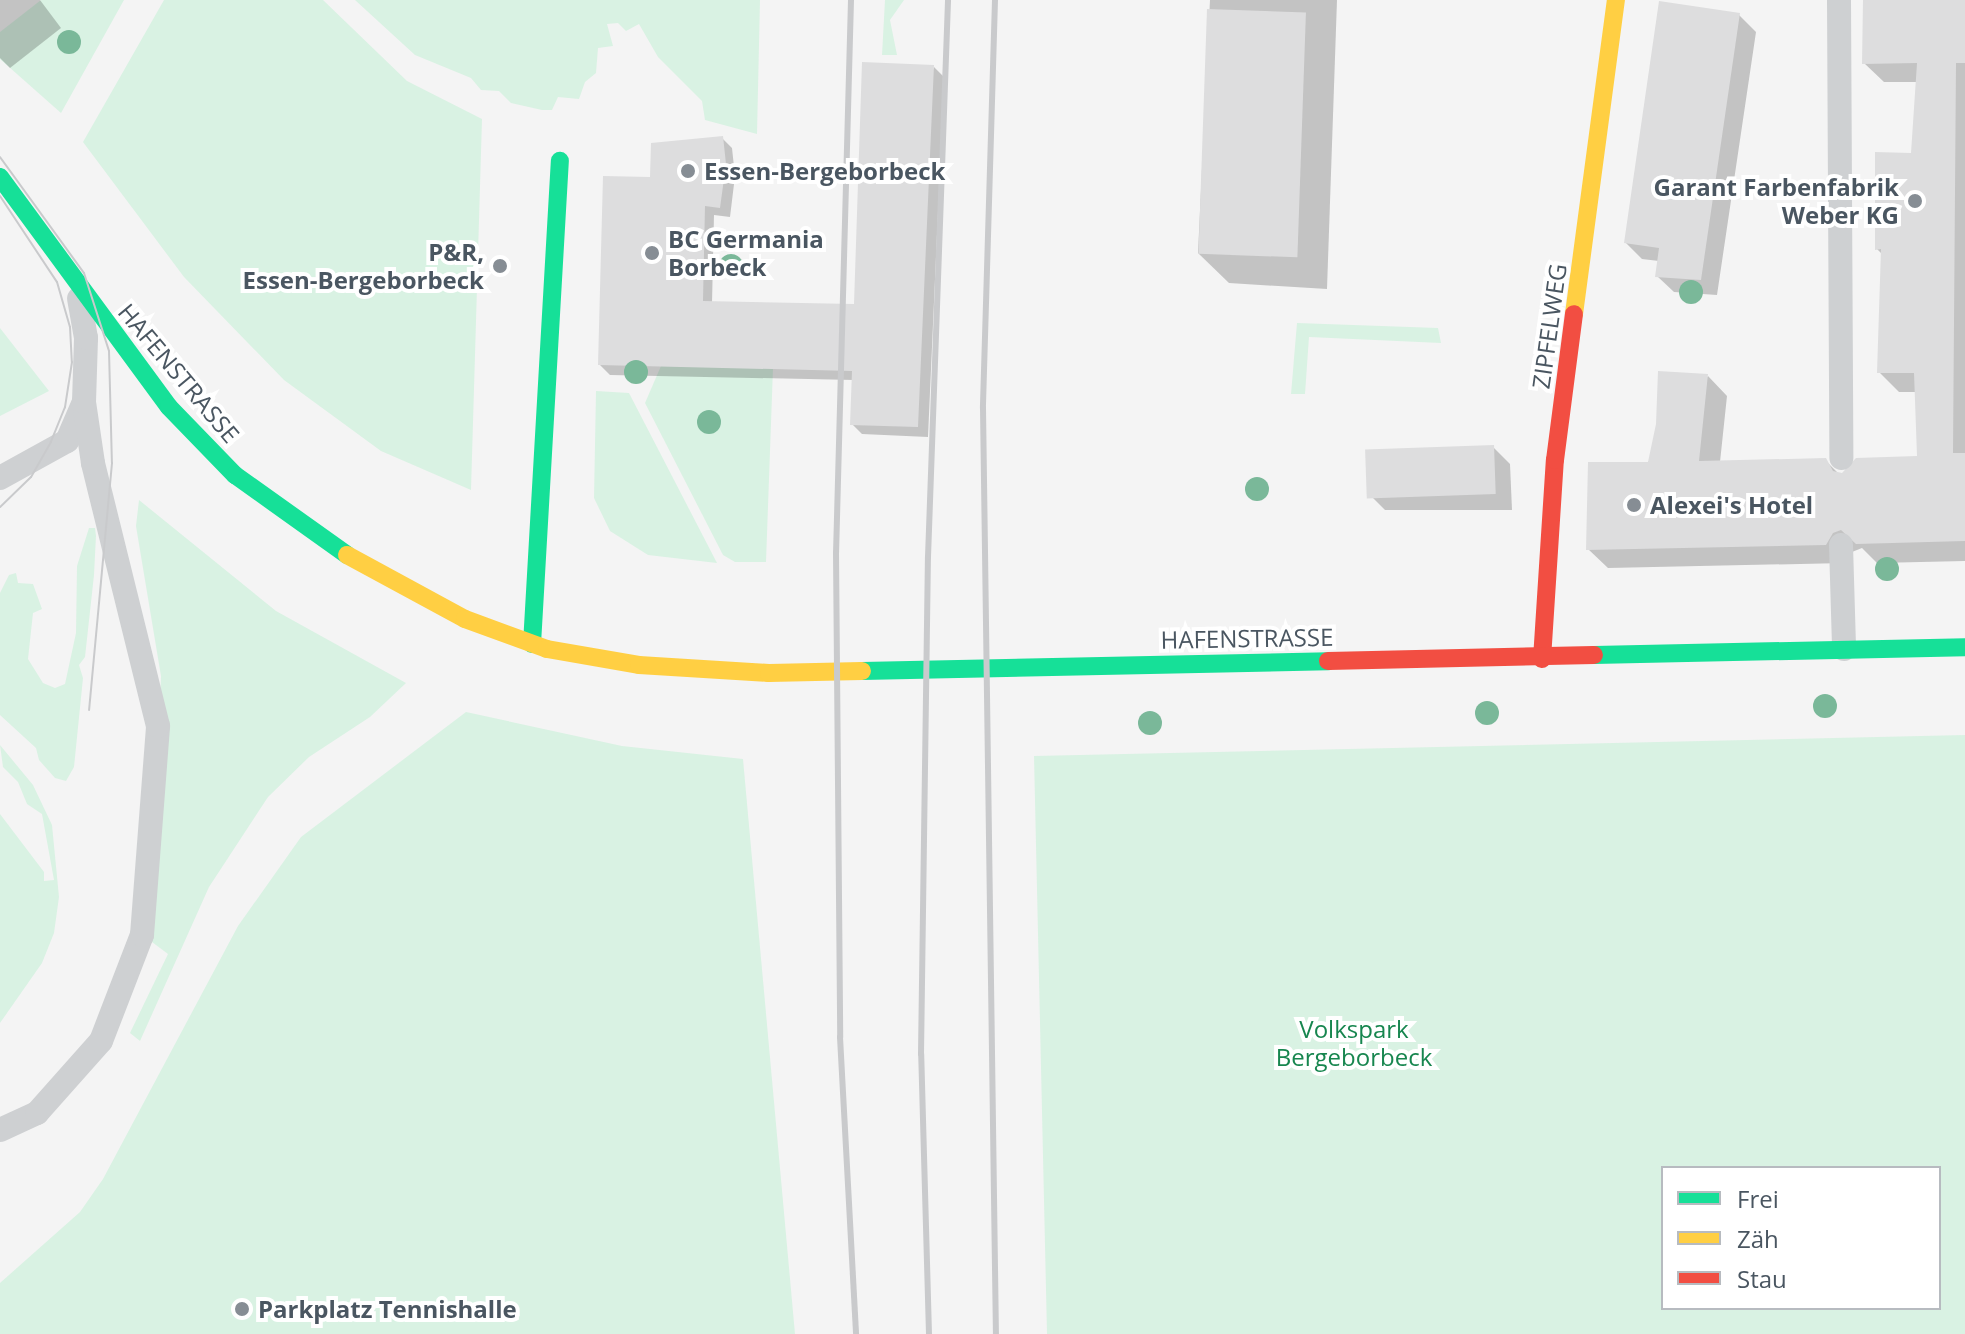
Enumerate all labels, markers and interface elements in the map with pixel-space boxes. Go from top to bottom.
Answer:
place label: Essen-Bergeborbeck [704,157,945,185]
marker: Essen-Bergeborbeck [679,162,697,180]
place label: Garant Farbenfabrik Weber KG [1654,173,1899,229]
marker: Garant Farbenfabrik Weber KG [1906,192,1924,210]
place label: BC Germania Borbeck [668,225,824,281]
place label: P&R, Essen-Bergeborbeck [243,238,484,294]
marker: BC Germania Borbeck [643,244,661,262]
marker: P&R, Essen-Bergeborbeck [491,257,509,275]
street label: ZIPFELWEG [1526,262,1572,390]
street label: HAFENSTRASSE [112,298,246,448]
place label: Alexei's Hotel [1650,491,1813,519]
marker: Alexei's Hotel [1625,496,1643,514]
street label: HAFENSTRASSE [1160,622,1334,654]
park label: Volkspark Bergeborbeck [1276,1015,1432,1071]
legend [1661,1166,1941,1310]
text: Frei [1737,1182,1779,1215]
text: Zäh [1737,1222,1779,1255]
text: Stau [1737,1262,1787,1295]
place label: Parkplatz Tennishalle [258,1295,517,1323]
marker: Parkplatz Tennishalle [233,1300,251,1318]

